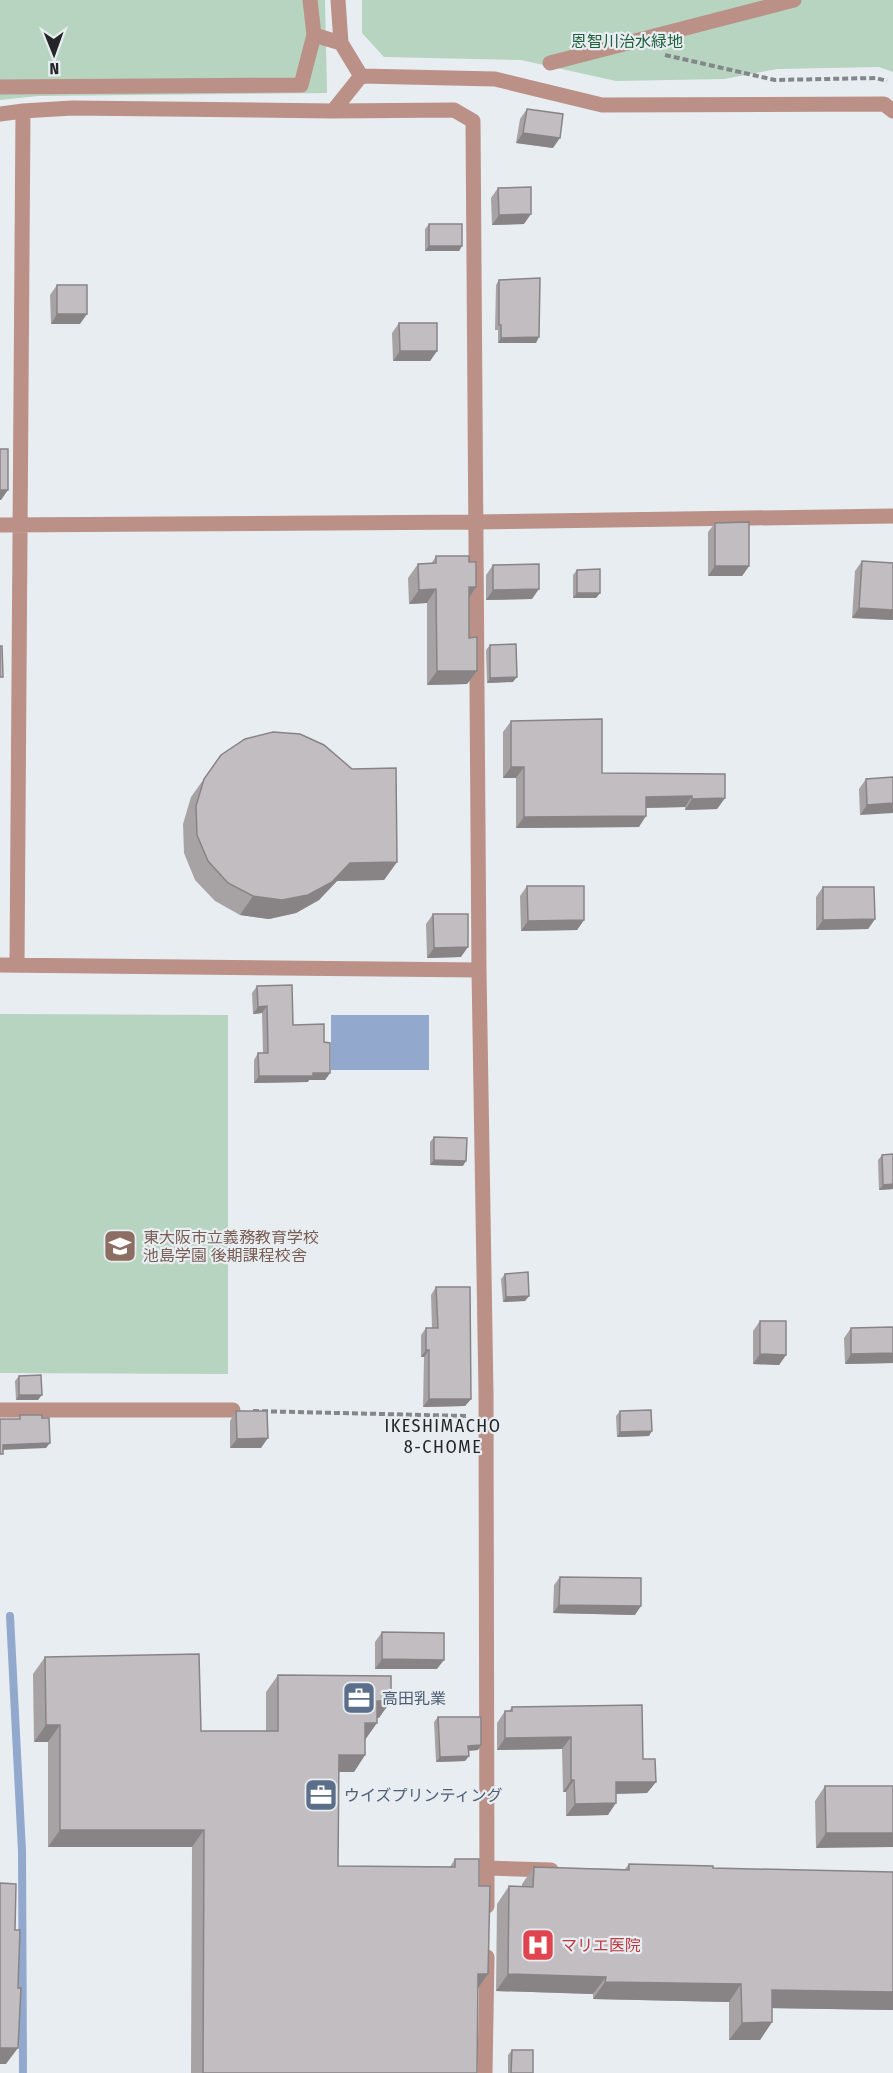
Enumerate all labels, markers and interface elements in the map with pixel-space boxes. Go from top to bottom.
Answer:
north arrow [24,24,84,84]
park label: 恩智川治水緑地 [571,32,683,51]
text: N [49,59,59,78]
school or university icon: 東大阪市立義務教育学校 池島学園 後期課程校舎 [102,1228,138,1264]
place label: 東大阪市立義務教育学校 池島学園 後期課程校舎 [143,1228,319,1265]
district label: IKESHIMACHO 8-CHOME [385,1415,502,1458]
office icon: 高田乳業 [341,1680,377,1716]
place label: 高田乳業 [382,1689,446,1708]
office icon: ウイズプリンティング [303,1777,339,1813]
place label: ウイズプリンティング [344,1786,503,1805]
hospital icon: マリエ医院 [520,1927,556,1963]
place label: マリエ医院 [561,1936,641,1955]

